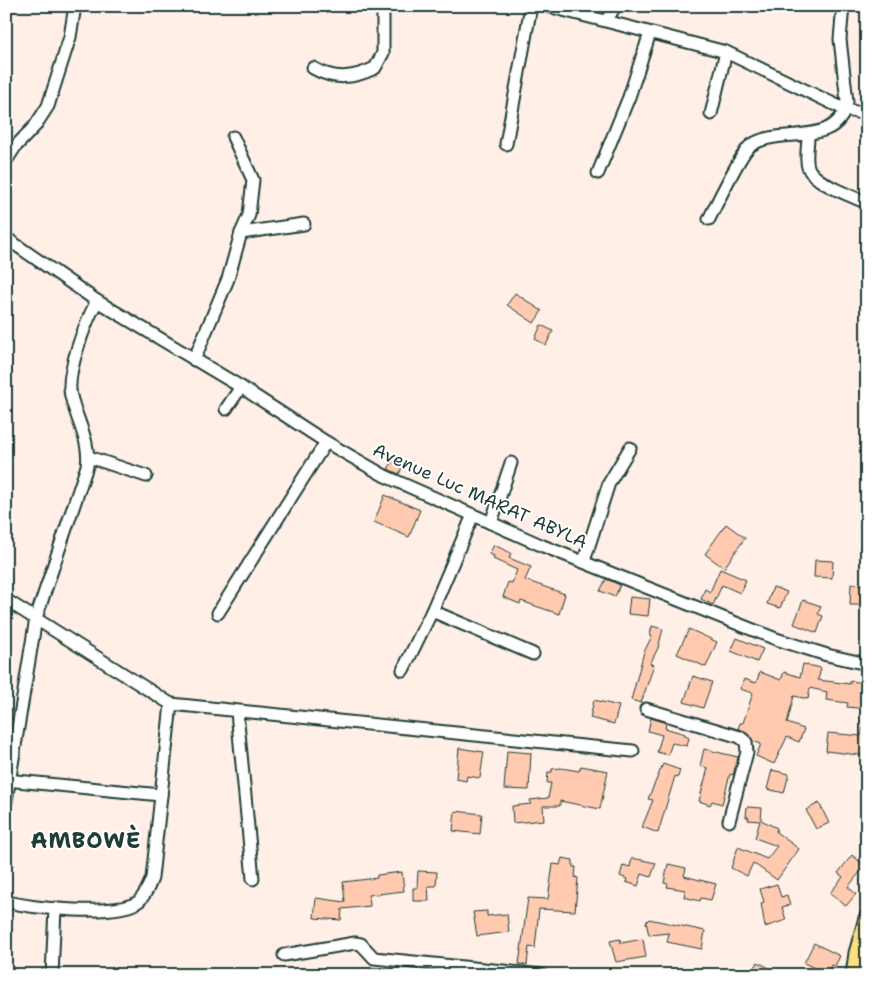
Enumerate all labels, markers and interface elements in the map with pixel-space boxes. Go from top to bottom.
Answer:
street label: Avenue Luc MARAT ABYLA [369,438,591,554]
district label: AMBOWÈ [31,824,141,855]

